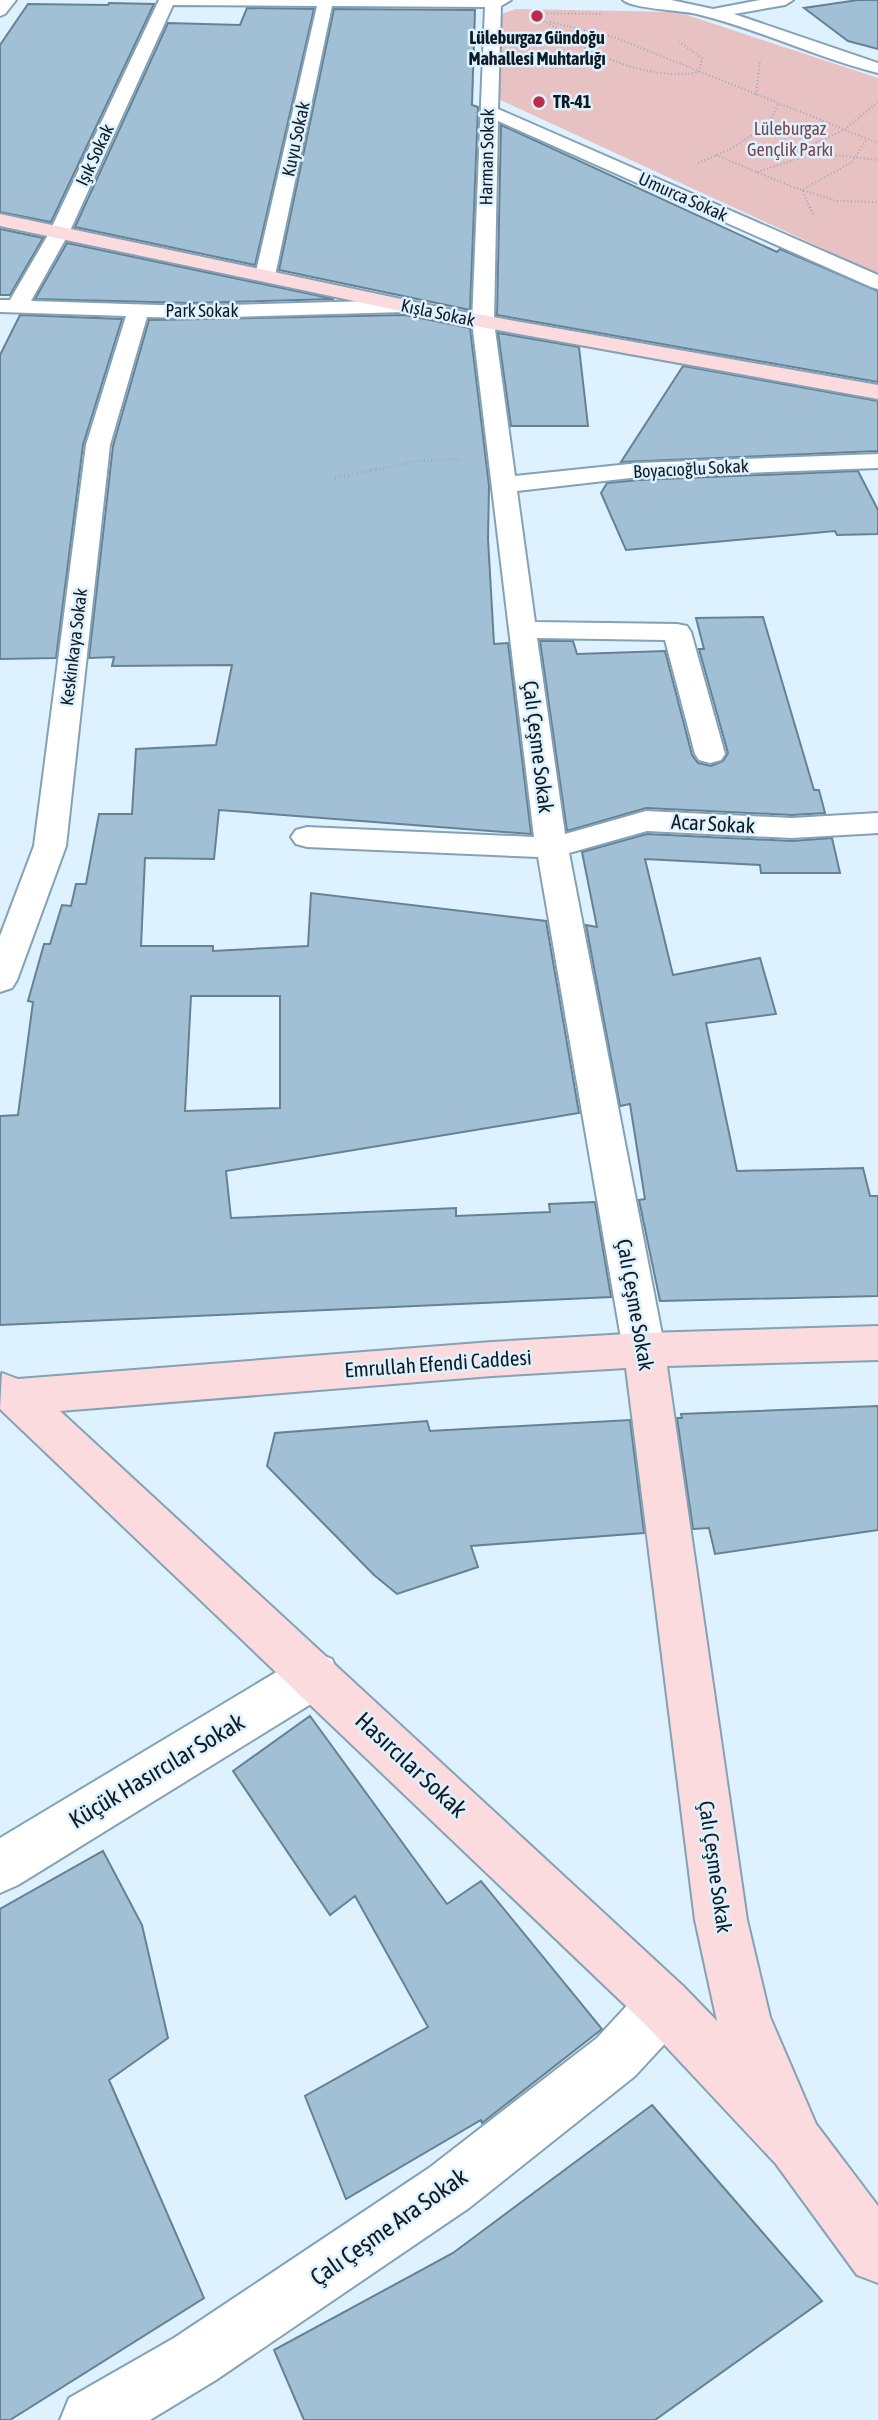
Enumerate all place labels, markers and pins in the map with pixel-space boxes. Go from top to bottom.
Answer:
marker: Lüleburgaz Gündoğu Mahallesi Muhtarlığı [529,8,545,24]
place label: Lüleburgaz Gündoğu Mahallesi Muhtarlığı [468,27,606,69]
place label: TR-41 [553,91,591,112]
marker: TR-41 [531,94,547,110]

